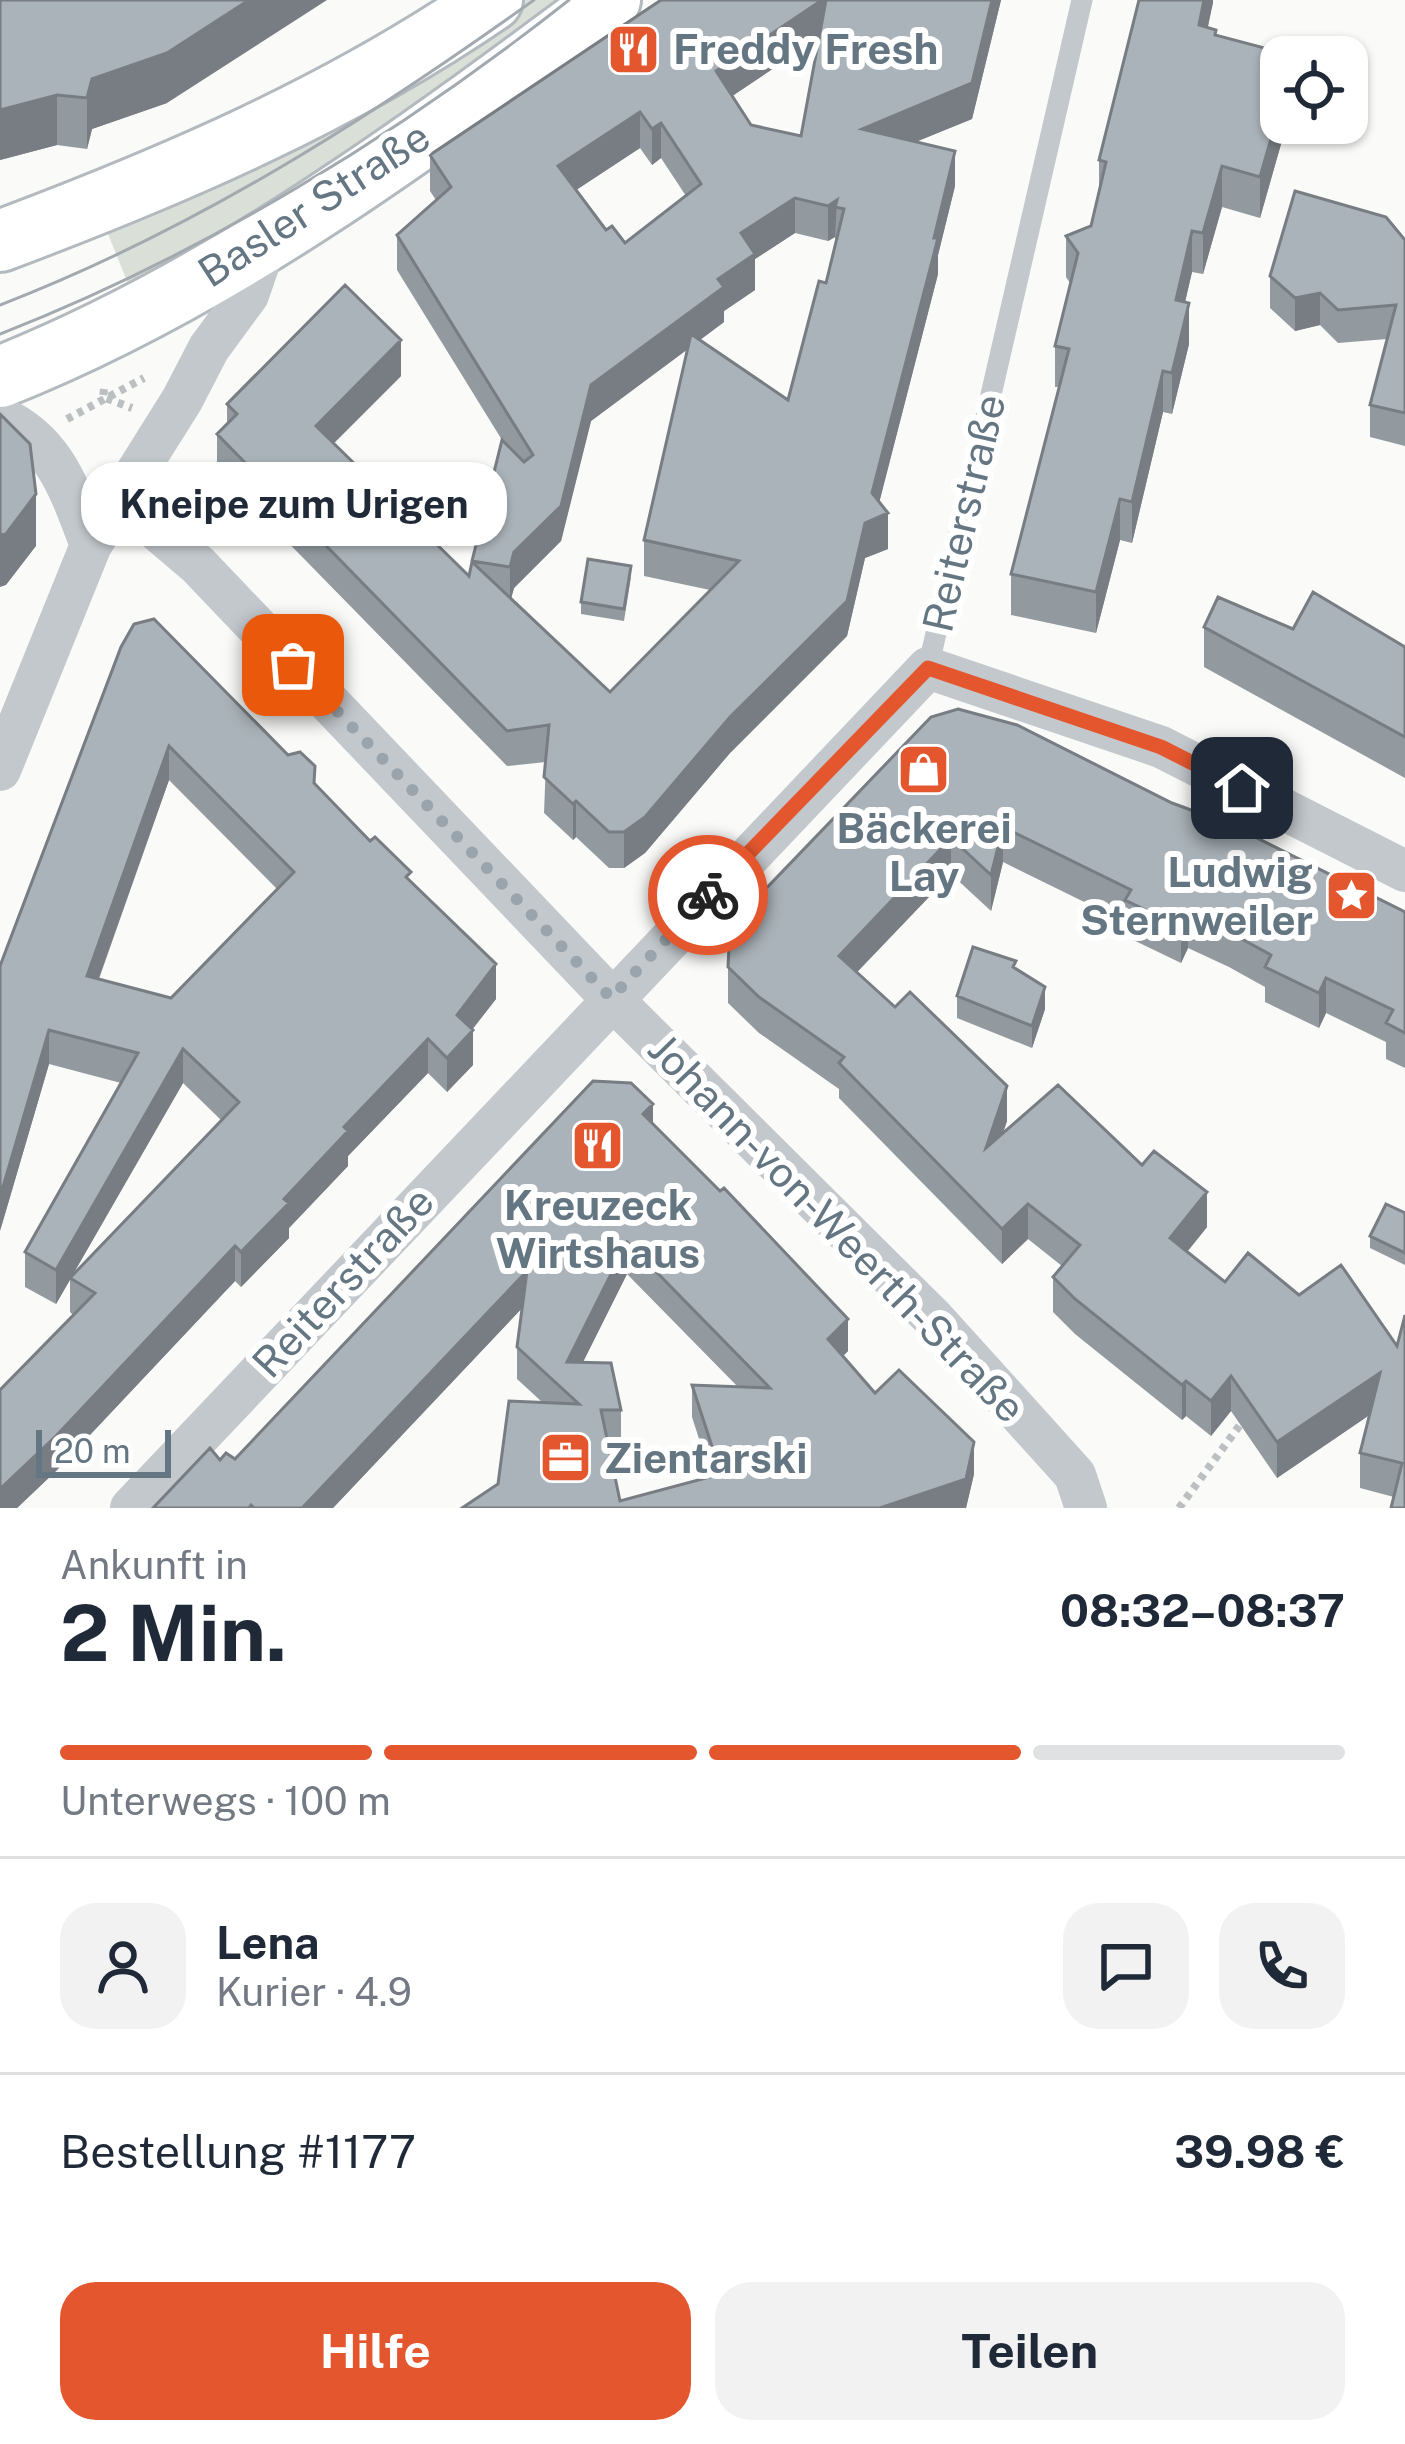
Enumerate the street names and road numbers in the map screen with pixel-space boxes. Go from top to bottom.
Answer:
street label: Basler Straße [189,111,438,296]
street label: Reiterstraße [912,389,1015,636]
street label: Johann-von-Weerth-Straße [639,1023,1036,1432]
street label: Reiterstraße [242,1176,443,1387]

